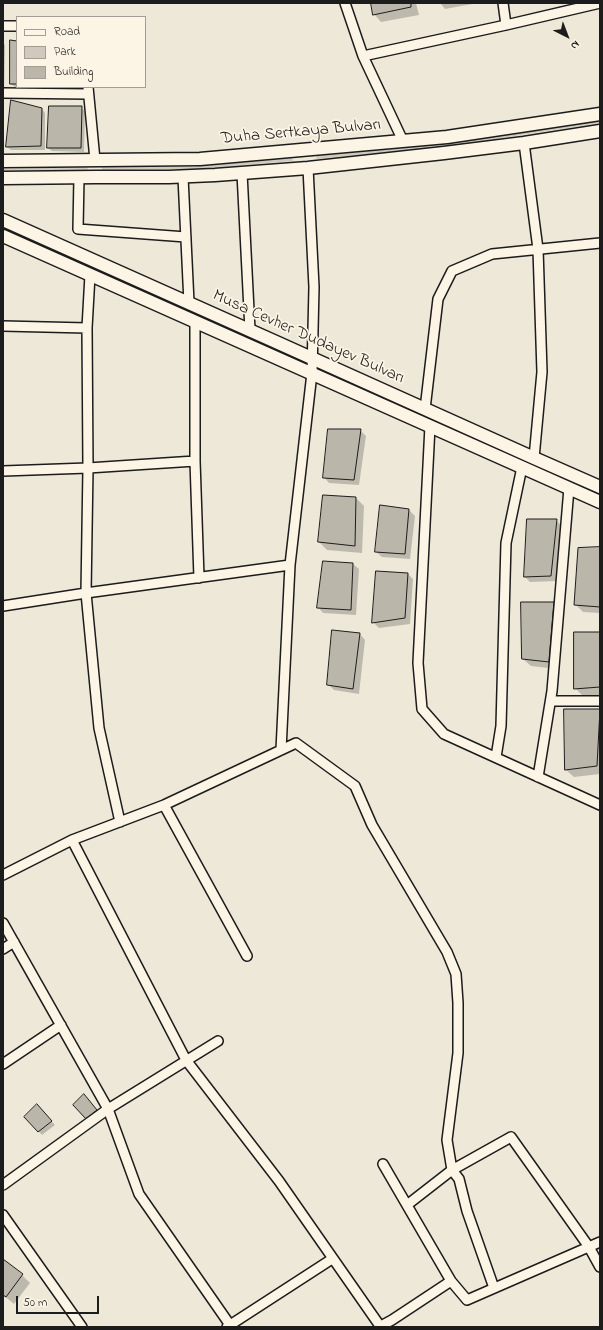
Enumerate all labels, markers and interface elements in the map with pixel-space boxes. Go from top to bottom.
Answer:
legend [16,16,146,88]
north arrow [547,16,587,56]
text: Road [54,23,80,41]
text: N [567,36,583,53]
text: Park [54,43,76,61]
text: Building [54,63,93,81]
street label: Duha Sertkaya Bulvarı [220,116,382,150]
street label: Musa Cevher Dudayev Bulvarı [209,286,407,390]
scale bar [18,1288,101,1314]
text: 50 m [23,1294,47,1312]

